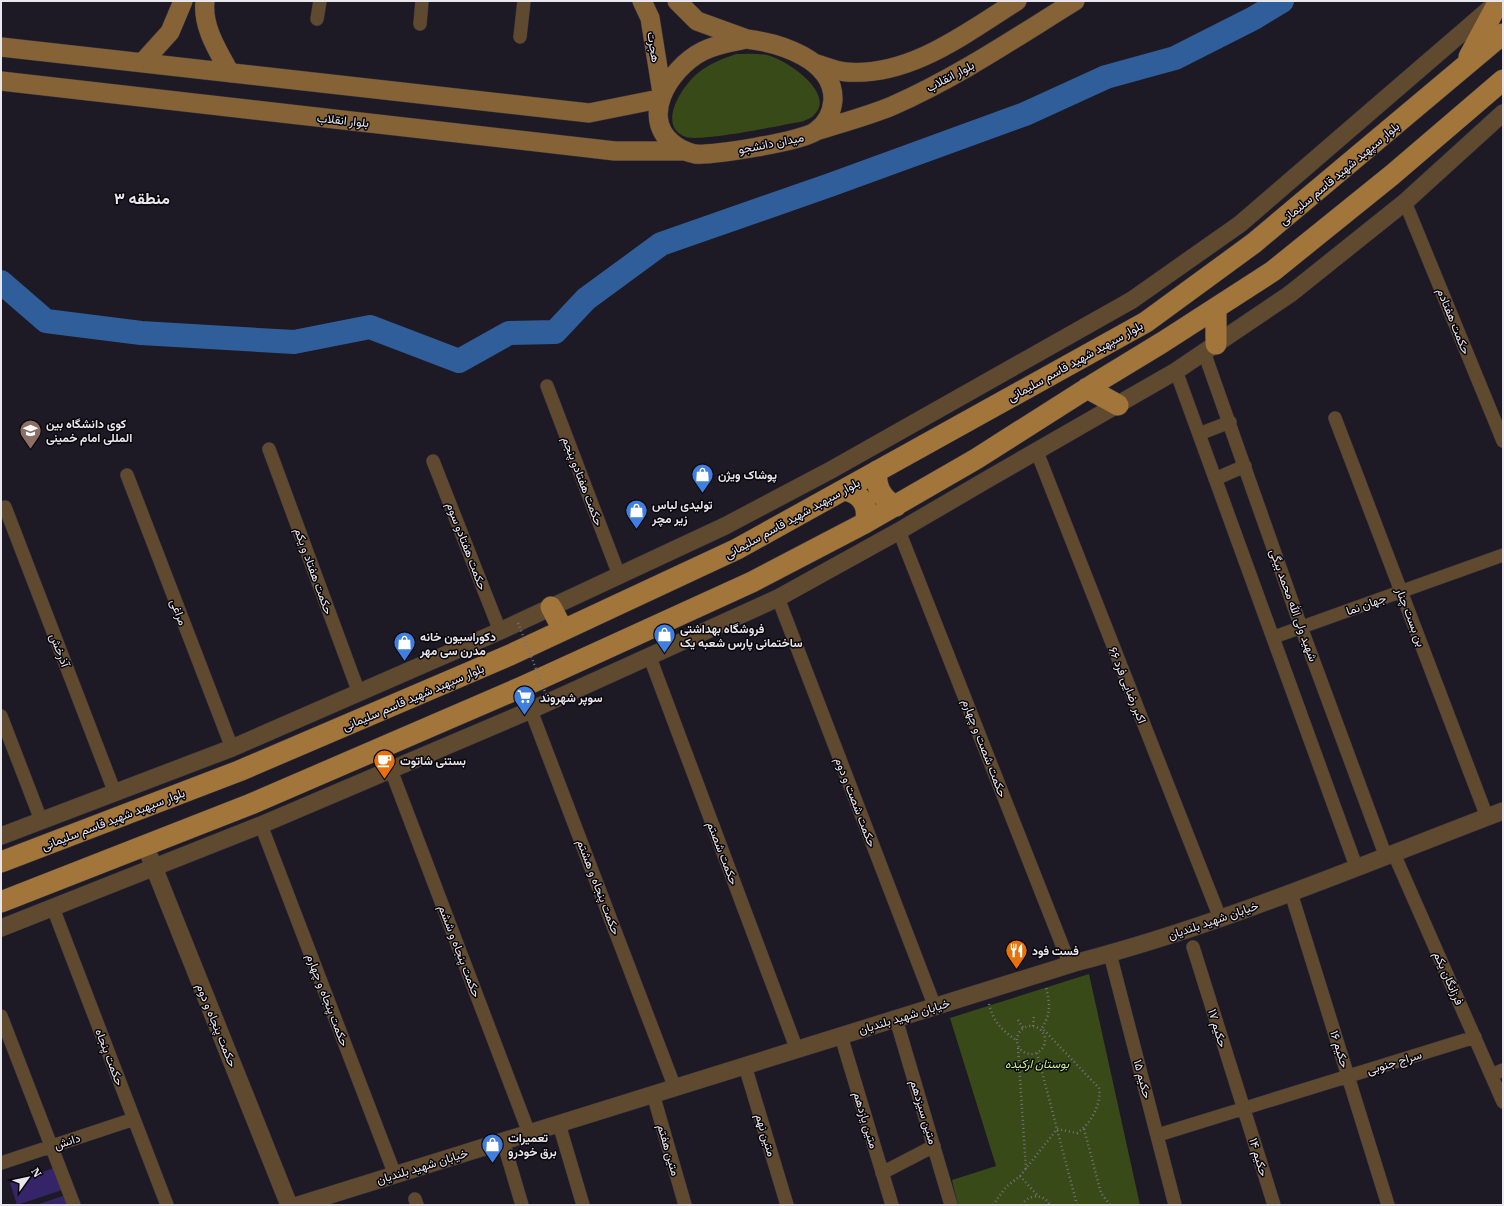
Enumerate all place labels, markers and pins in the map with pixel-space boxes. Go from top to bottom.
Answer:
place label: کوی دانشگاه بین المللی امام خمینی [46,416,132,446]
school or university icon: کوی دانشگاه بین المللی امام خمینی [18,417,44,450]
shop icon: پوشاک ویژن [690,461,716,494]
place label: پوشاک ویژن [718,467,777,483]
place label: تولیدی لباس زیر مچر [651,497,713,527]
shop icon: تولیدی لباس زیر مچر [623,498,649,531]
place label: فروشگاه بهداشتی ساختمانی پارس شعبه یک [680,621,803,651]
shop icon: فروشگاه بهداشتی ساختمانی پارس شعبه یک [651,622,677,655]
place label: دکوراسیون خانه مدرن سی مهر [419,629,496,659]
shop icon: دکوراسیون خانه مدرن سی مهر [392,630,418,663]
supermarket icon: سوپر شهروند [511,684,537,717]
place label: سوپر شهروند [540,690,603,706]
cafe icon: بستنی شاتوت [371,747,397,780]
place label: بستنی شاتوت [400,753,466,769]
restaurant icon: فست فود [1004,937,1030,970]
place label: فست فود [1032,943,1079,959]
place label: تعمیرات برق خودرو [508,1130,557,1160]
shop icon: تعمیرات برق خودرو [480,1131,506,1164]

